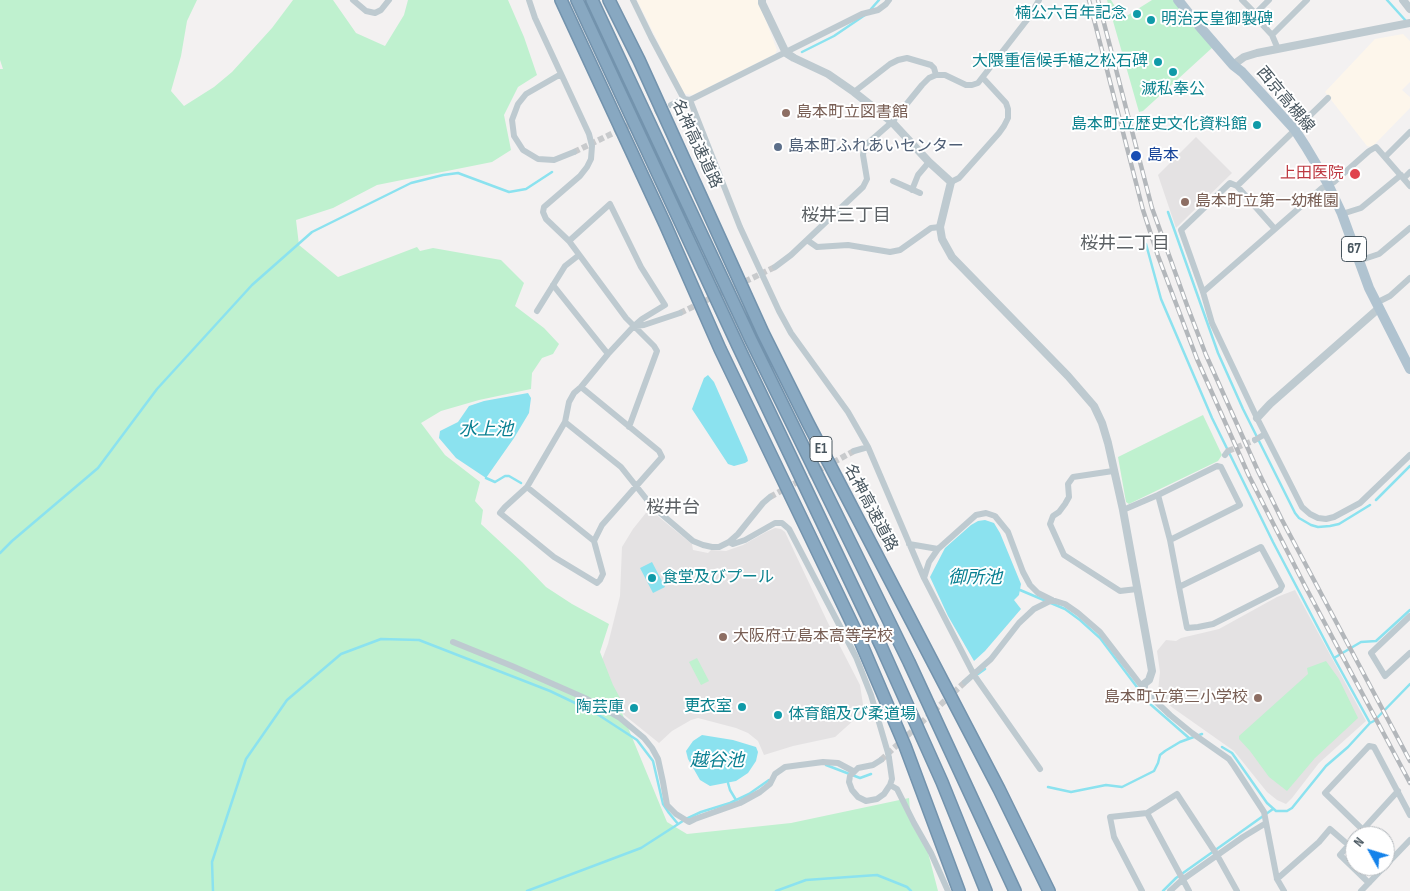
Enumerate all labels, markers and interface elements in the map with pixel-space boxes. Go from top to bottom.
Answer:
place label: 楠公六百年記念 [1015,4,1127,24]
marker: 楠公六百年記念 [1131,8,1143,20]
place label: 明治天皇御製碑 [1161,10,1273,30]
marker: 明治天皇御製碑 [1145,14,1157,26]
place label: 大隈重信候手植之松石碑 [972,52,1148,72]
marker: 大隈重信候手植之松石碑 [1152,56,1164,68]
street label: 西京高槻線 [1252,63,1318,137]
marker: 滅私奉公 [1167,66,1179,78]
place label: 滅私奉公 [1141,80,1205,100]
street label: 名神高速道路 [667,96,725,192]
place label: 島本町立図書館 [796,103,908,123]
marker: 島本町立図書館 [780,107,792,119]
place label: 島本町立歴史文化資料館 [1071,115,1247,135]
marker: 島本町立歴史文化資料館 [1251,119,1263,131]
place label: 島本町ふれあいセンター [788,137,964,157]
marker: 島本町ふれあいセンター [772,141,784,153]
place label: 島本 [1147,146,1179,166]
marker: 島本 [1129,149,1143,163]
place label: 上田医院 [1280,164,1344,184]
marker: 上田医院 [1348,167,1362,181]
place label: 島本町立第一幼稚園 [1195,192,1339,212]
marker: 島本町立第一幼稚園 [1179,196,1191,208]
district label: 桜井三丁目 [801,205,891,227]
district label: 桜井二丁目 [1080,233,1170,255]
road number: 67 [1342,236,1366,262]
water label: 水上池 [459,419,513,441]
road number: E1 [810,436,832,462]
street label: 名神高速道路 [839,461,901,555]
district label: 桜井台 [646,497,700,519]
water label: 御所池 [948,567,1002,589]
place label: 食堂及びプール [662,568,774,588]
marker: 食堂及びプール [646,572,658,584]
place label: 大阪府立島本高等学校 [733,627,893,647]
marker: 大阪府立島本高等学校 [717,631,729,643]
place label: 島本町立第三小学校 [1104,688,1248,708]
marker: 島本町立第三小学校 [1252,692,1264,704]
place label: 更衣室 [684,697,732,717]
place label: 陶芸庫 [576,698,624,718]
marker: 更衣室 [736,701,748,713]
marker: 陶芸庫 [628,702,640,714]
place label: 体育館及び柔道場 [788,705,916,725]
marker: 体育館及び柔道場 [772,709,784,721]
water label: 越谷池 [690,750,744,772]
north arrow [1345,826,1395,876]
text: N [1350,834,1368,850]

